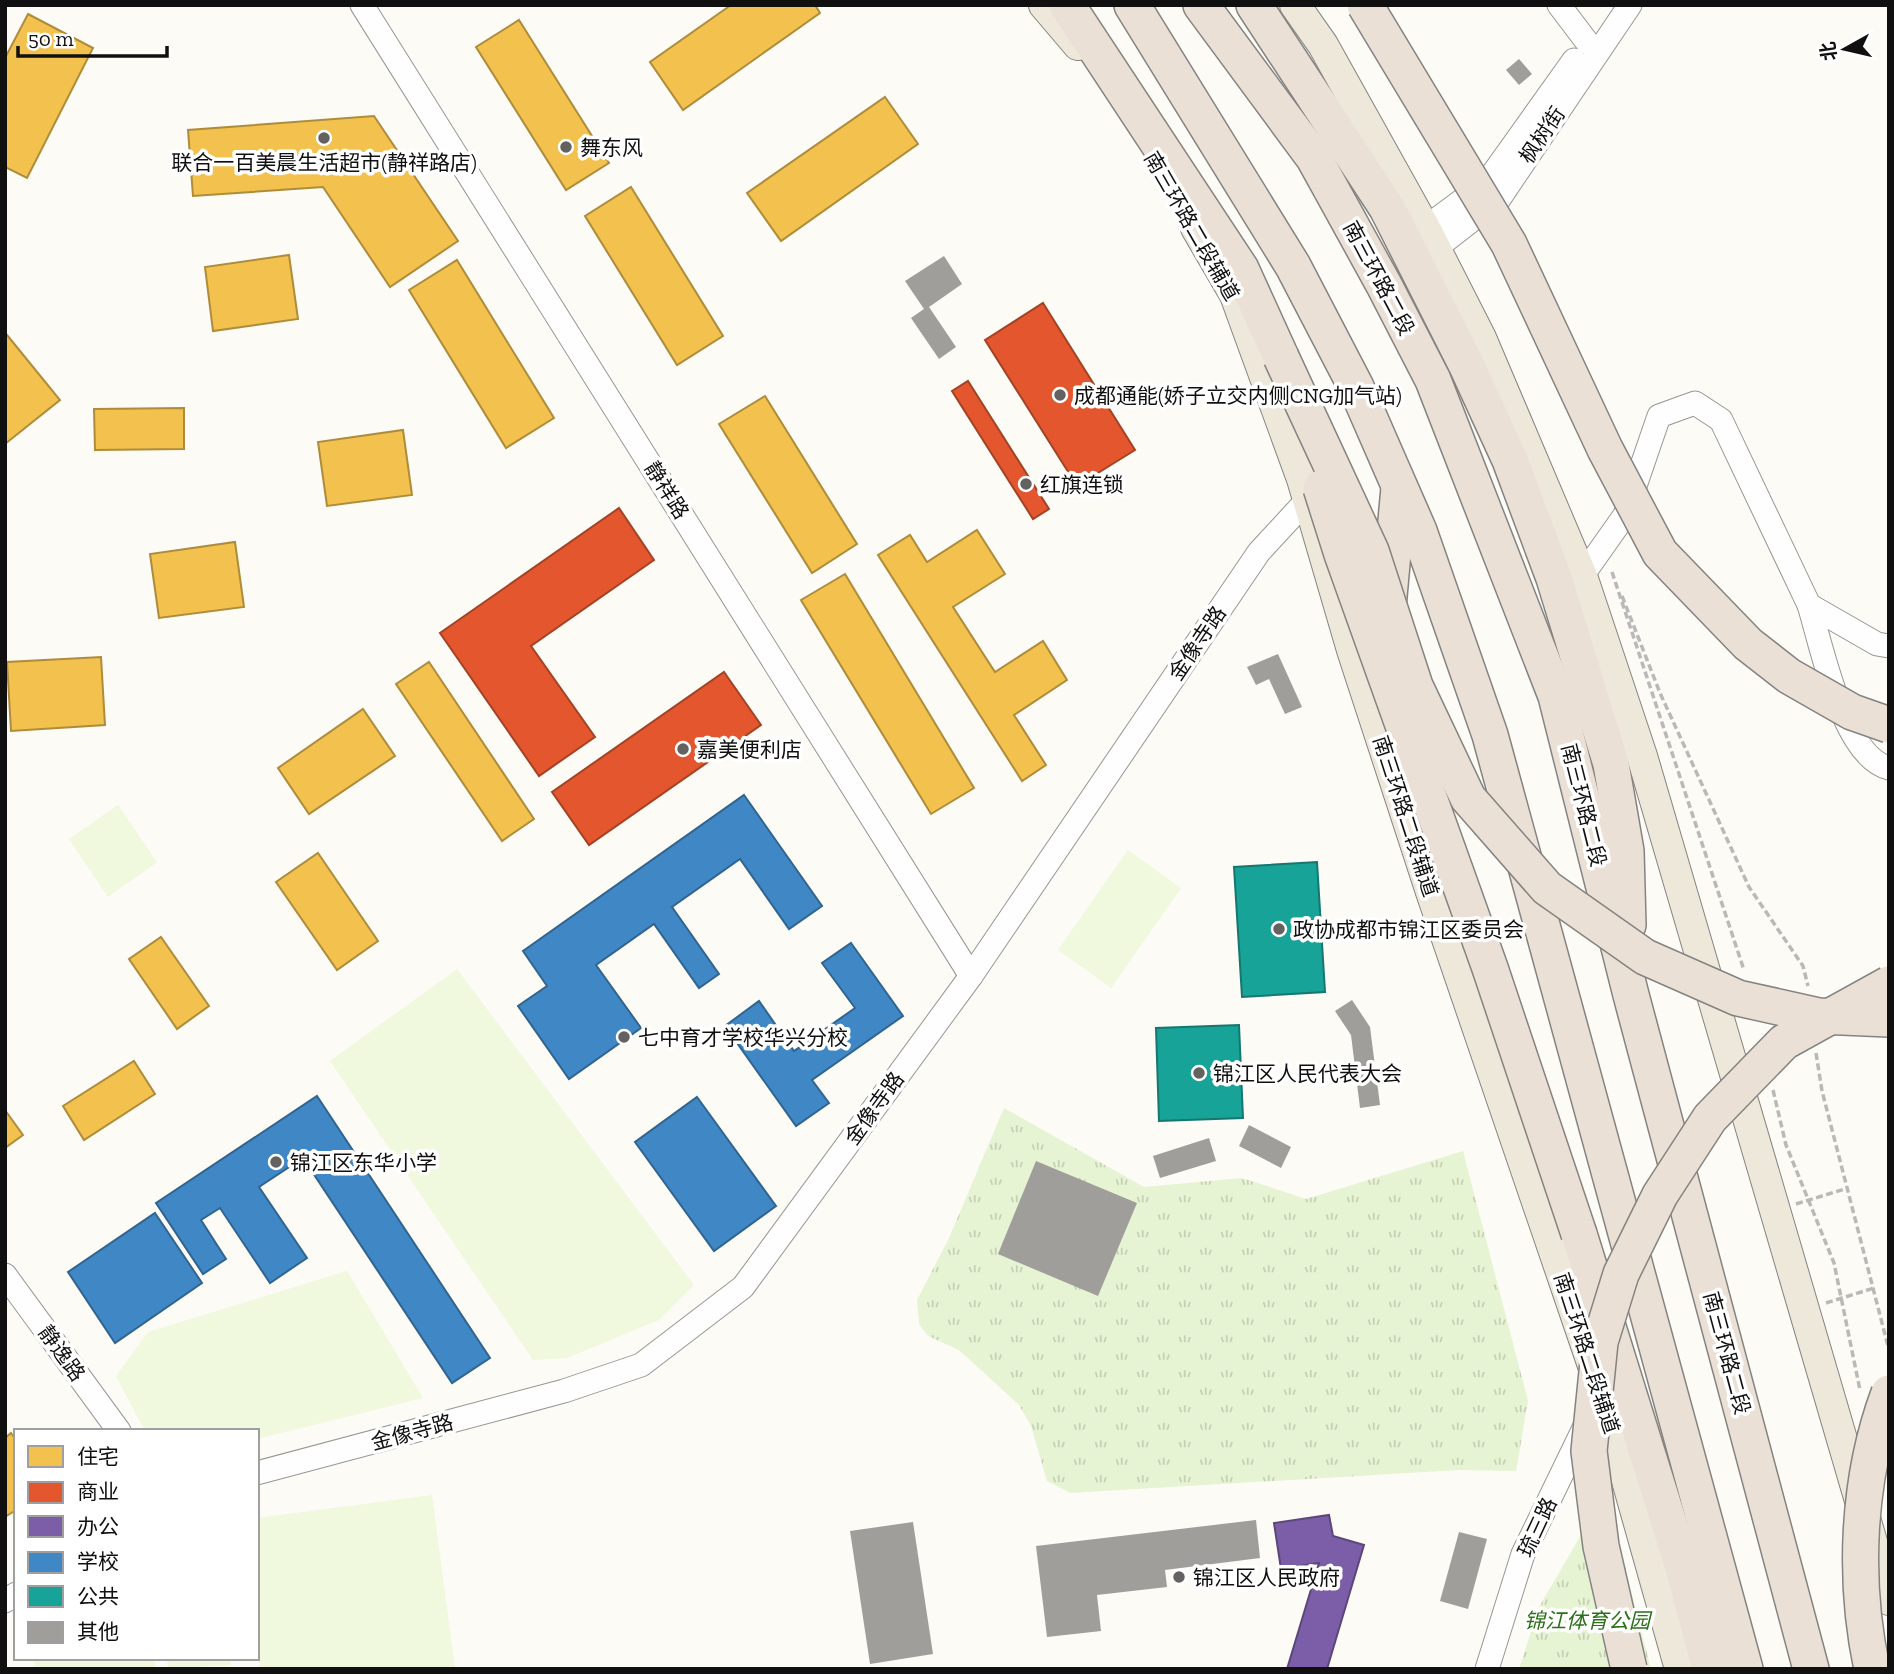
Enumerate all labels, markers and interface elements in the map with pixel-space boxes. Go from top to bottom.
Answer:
scale bar [18,14,166,58]
north arrow [1810,14,1880,84]
text: 50 m [28,26,74,51]
text: 北 [1816,40,1841,62]
street label: 枫树街 [1514,102,1570,168]
marker: 联合一百美晨生活超市(静祥路店) [316,130,332,146]
place label: 舞东风 [580,135,643,160]
marker: 舞东风 [558,139,574,155]
street label: 南三环路二段辅道 [1139,147,1245,305]
place label: 联合一百美晨生活超市(静祥路店) [171,150,477,175]
street label: 南三环路二段 [1338,217,1420,339]
place label: 成都通能(娇子立交内侧CNG加气站) [1074,383,1402,408]
marker: 成都通能(娇子立交内侧CNG加气站) [1052,387,1068,403]
street label: 静祥路 [640,457,694,523]
place label: 红旗连锁 [1040,472,1124,497]
marker: 红旗连锁 [1018,476,1034,492]
street label: 金像寺路 [1163,601,1231,685]
street label: 南三环路二段辅道 [1368,732,1444,900]
place label: 嘉美便利店 [697,737,802,762]
marker: 嘉美便利店 [675,741,691,757]
street label: 南三环路二段 [1557,741,1611,869]
place label: 政协成都市锦江区委员会 [1293,917,1524,942]
marker: 政协成都市锦江区委员会 [1271,921,1287,937]
place label: 七中育才学校华兴分校 [638,1025,848,1050]
marker: 七中育才学校华兴分校 [616,1029,632,1045]
place label: 锦江区人民代表大会 [1213,1061,1402,1086]
marker: 锦江区人民代表大会 [1191,1065,1207,1081]
street label: 金像寺路 [839,1067,909,1149]
place label: 锦江区东华小学 [290,1150,437,1175]
marker: 锦江区东华小学 [268,1154,284,1170]
street label: 南三环路二段辅道 [1549,1269,1625,1437]
street label: 南三环路二段 [1699,1289,1755,1417]
street label: 静逸路 [33,1320,91,1386]
street label: 金像寺路 [368,1409,456,1455]
legend [14,1429,259,1660]
text: 住宅 [77,1444,119,1469]
text: 商业 [77,1479,119,1504]
street label: 琉三路 [1512,1493,1562,1561]
text: 办公 [77,1514,119,1539]
text: 学校 [77,1549,119,1574]
place label: 锦江区人民政府 [1193,1565,1340,1590]
marker: 锦江区人民政府 [1171,1569,1187,1585]
text: 公共 [77,1584,119,1609]
park label: 锦江体育公园 [1524,1608,1653,1633]
text: 其他 [77,1619,119,1644]

